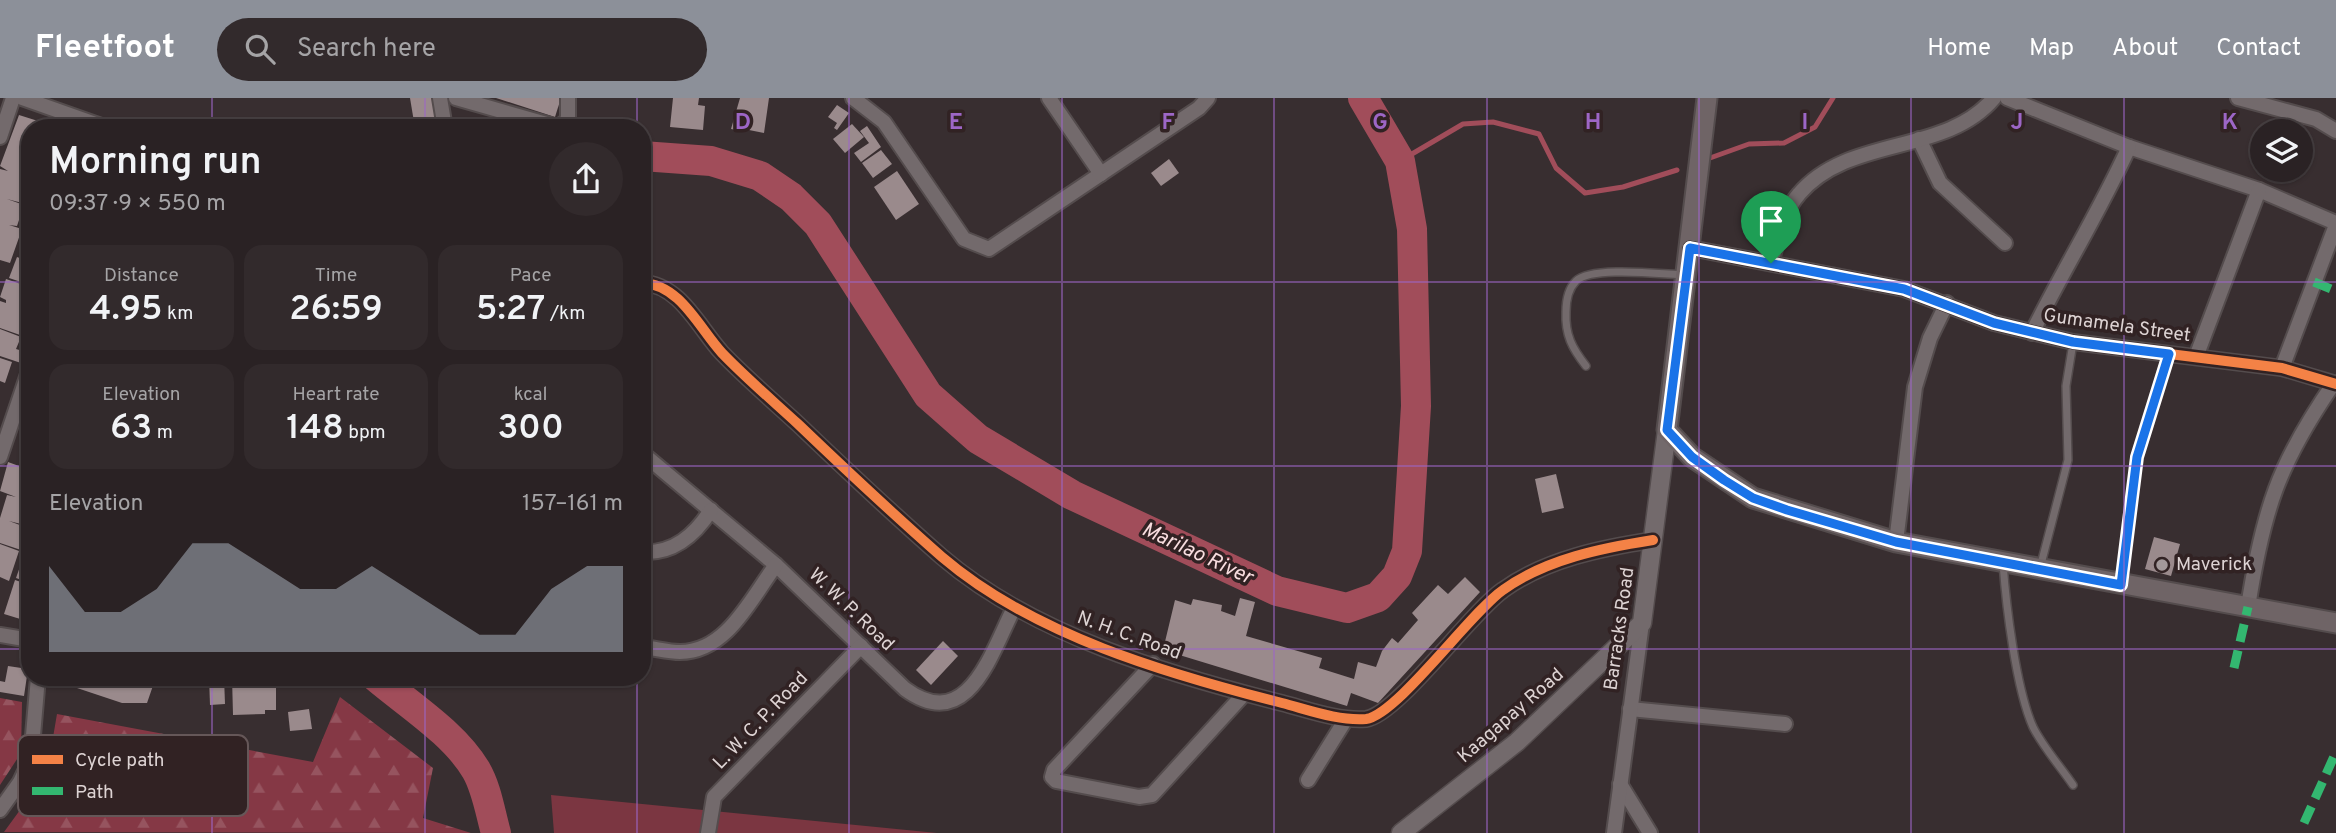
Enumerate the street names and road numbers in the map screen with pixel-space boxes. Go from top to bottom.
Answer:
street label: Gumamela Street [2042,304,2192,348]
street label: W. W. P. Road [803,563,899,657]
street label: Barracks Road [1599,566,1641,692]
street label: N. H. C. Road [1074,606,1184,666]
street label: Kaagapay Road [1453,663,1569,769]
street label: L. W. C. P. Road [708,667,814,775]

